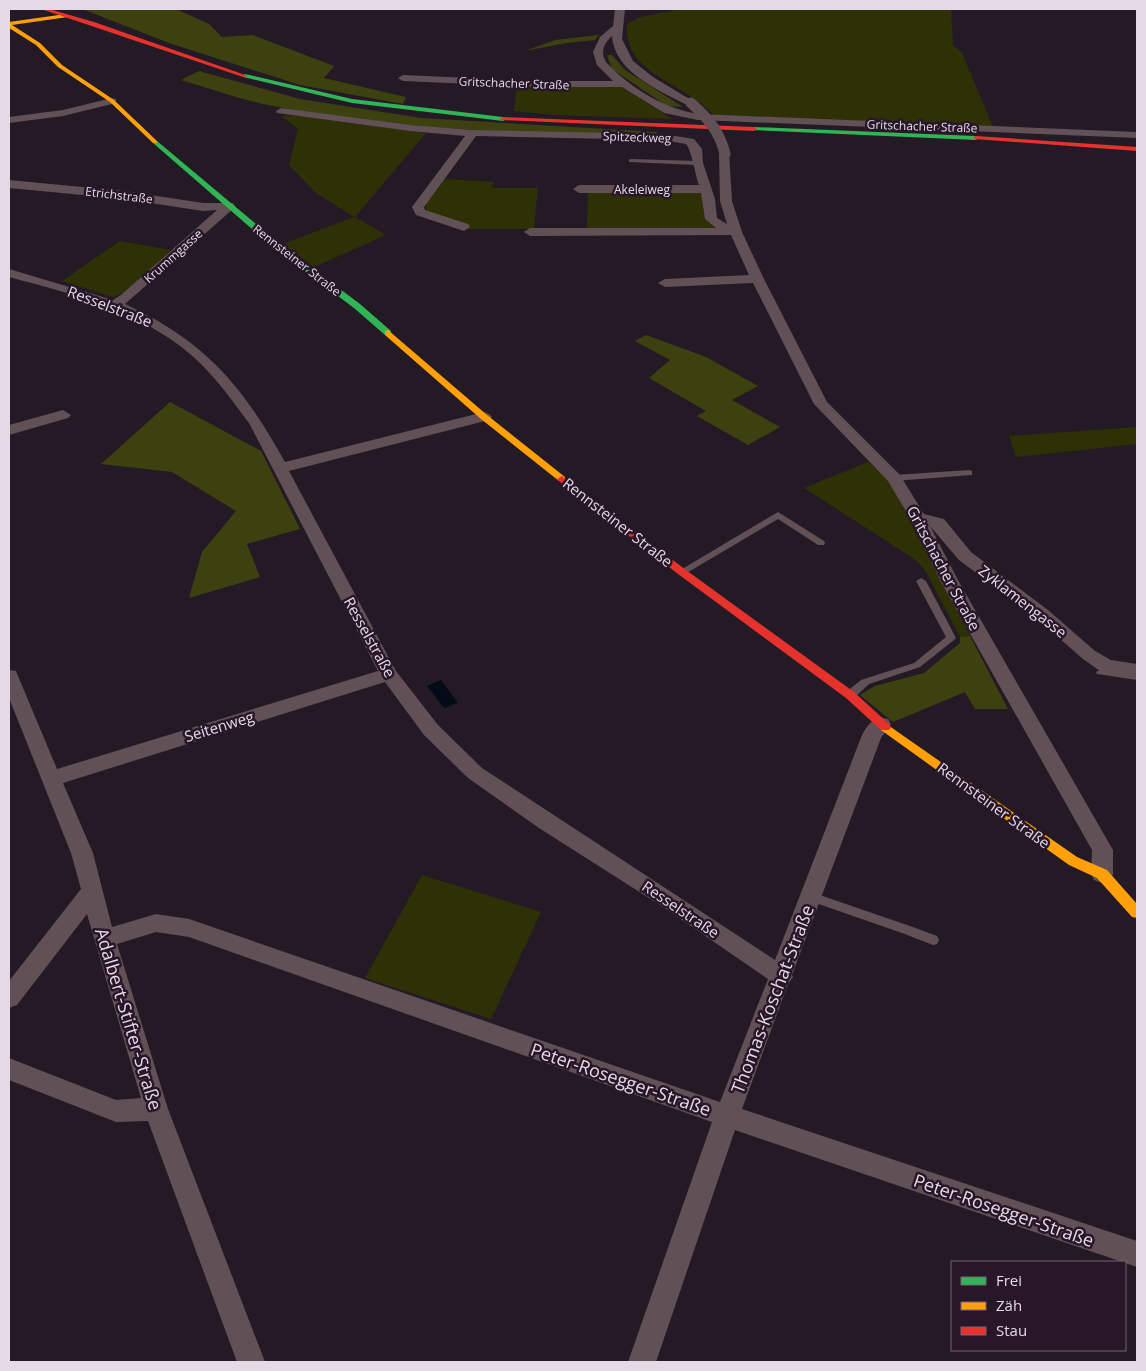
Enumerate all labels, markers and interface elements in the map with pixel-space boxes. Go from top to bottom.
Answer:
street label: Gritschacher Straße [458,73,570,93]
street label: Gritschacher Straße [866,116,978,136]
street label: Spitzeckweg [603,127,672,147]
street label: Akeleiweg [614,181,670,198]
street label: Etrichstraße [84,182,154,208]
street label: Rennsteiner Straße [249,220,345,300]
street label: Krummgasse [140,225,206,287]
street label: Resselstraße [65,281,155,331]
street label: Rennsteiner Straße [559,473,677,571]
street label: Gritschacher Straße [903,502,985,634]
street label: Zyklamengasse [975,560,1071,642]
street label: Resselstraße [340,593,400,681]
street label: Seitenweg [182,706,256,746]
street label: Rennsteiner Straße [934,757,1054,853]
street label: Resselstraße [639,876,723,942]
street label: Thomas-Koschat-Straße [725,901,819,1097]
street label: Adalbert-Stifter-Straße [90,925,168,1113]
street label: Peter-Rosegger-Straße [528,1037,714,1121]
street label: Peter-Rosegger-Straße [911,1168,1097,1252]
legend [951,1261,1126,1351]
text: Frei [996,1270,1022,1290]
text: Zäh [996,1295,1022,1315]
text: Stau [996,1320,1027,1340]

